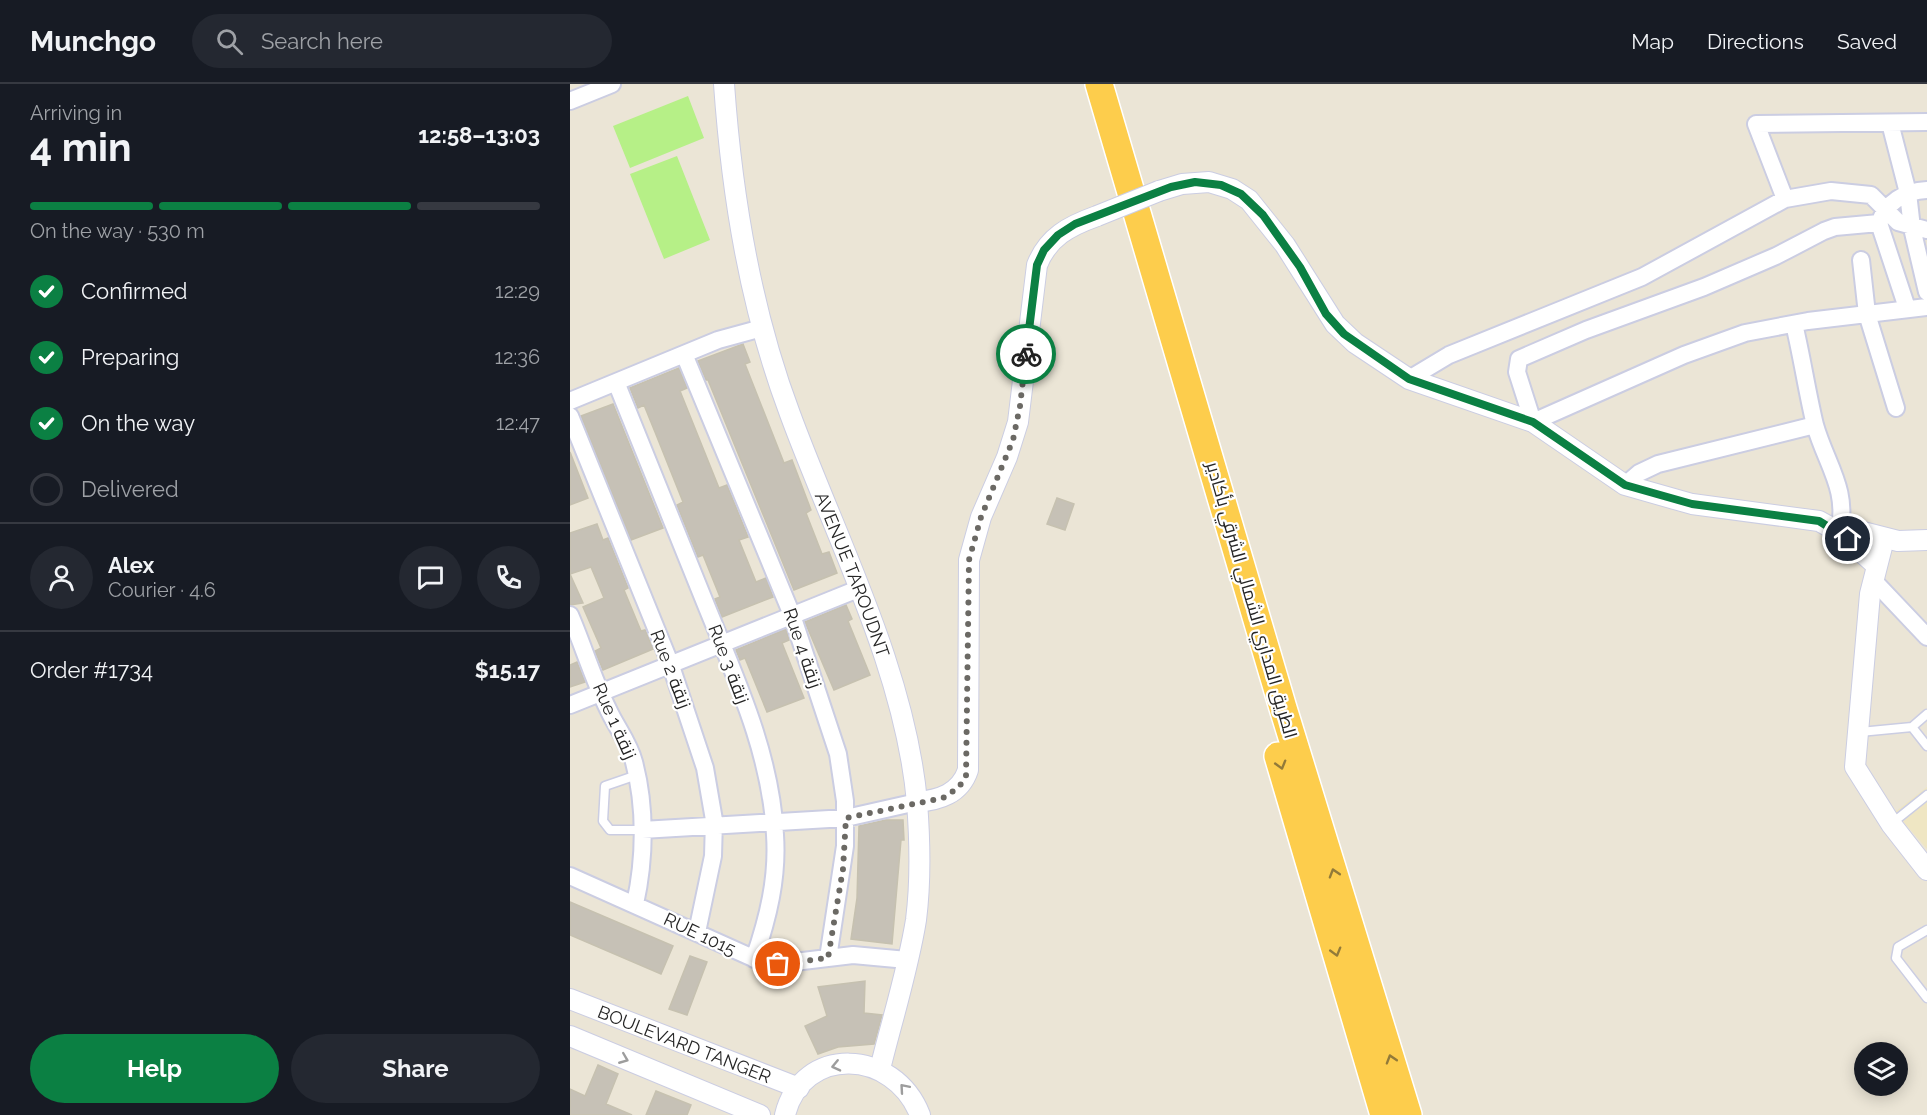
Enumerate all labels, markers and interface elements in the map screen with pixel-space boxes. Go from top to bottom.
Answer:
search box [192,14,612,68]
text: Munchgo [30,25,156,58]
icon: search [213,25,246,58]
text: Search here [261,28,383,54]
text: Map [1631,29,1674,54]
text: Directions [1707,29,1804,54]
text: Saved [1837,29,1897,54]
text: Arriving in [30,101,122,125]
text: 12:58–13:03 [418,122,540,148]
text: 4 min [30,124,131,170]
text: On the way · 530 m [30,219,205,243]
icon: check [30,275,63,308]
text: Confirmed [81,278,188,304]
text: 12:29 [495,279,540,303]
courier [996,324,1056,384]
icon: bike [1010,338,1043,371]
icon: check [30,341,63,374]
text: Preparing [81,344,179,370]
text: 12:36 [495,345,540,369]
icon: check [30,407,63,440]
text: On the way [81,410,195,436]
text: 12:47 [496,411,540,435]
street label: الطريق المداري الشمالي الشرقي بأكادير [1198,458,1302,742]
text: Delivered [81,476,179,502]
street label: AVENUE TAROUDNT [811,489,894,660]
pin [1822,513,1873,564]
icon: home [1831,522,1864,555]
button: person [30,546,93,609]
button: chat [399,546,462,609]
button: phone [477,546,540,609]
text: Alex [108,552,154,578]
text: Courier · 4.6 [108,578,216,602]
street label: Rue 4 زنقة [779,605,826,691]
street label: Rue 3 زنقة [703,621,754,707]
street label: Rue 2 زنقة [645,627,696,712]
text: Order #1734 [30,657,153,683]
text: $15.17 [475,657,540,683]
street label: Rue 1 زنقة [588,680,641,763]
one-way arrow [1274,759,1286,770]
one-way arrow [1328,868,1341,879]
street label: RUE 1015 [661,908,740,960]
pin [752,938,803,989]
one-way arrow [1329,946,1341,957]
icon: bag [761,947,794,980]
street label: BOULEVARD TANGER [595,1000,774,1087]
button: Help [30,1034,279,1103]
button: Share [291,1034,540,1103]
map controls [1854,1042,1908,1096]
button: layers [1854,1042,1908,1096]
one-way arrow [618,1052,629,1064]
one-way arrow [1386,1054,1398,1065]
one-way arrow [832,1059,842,1072]
one-way arrow [900,1084,911,1095]

